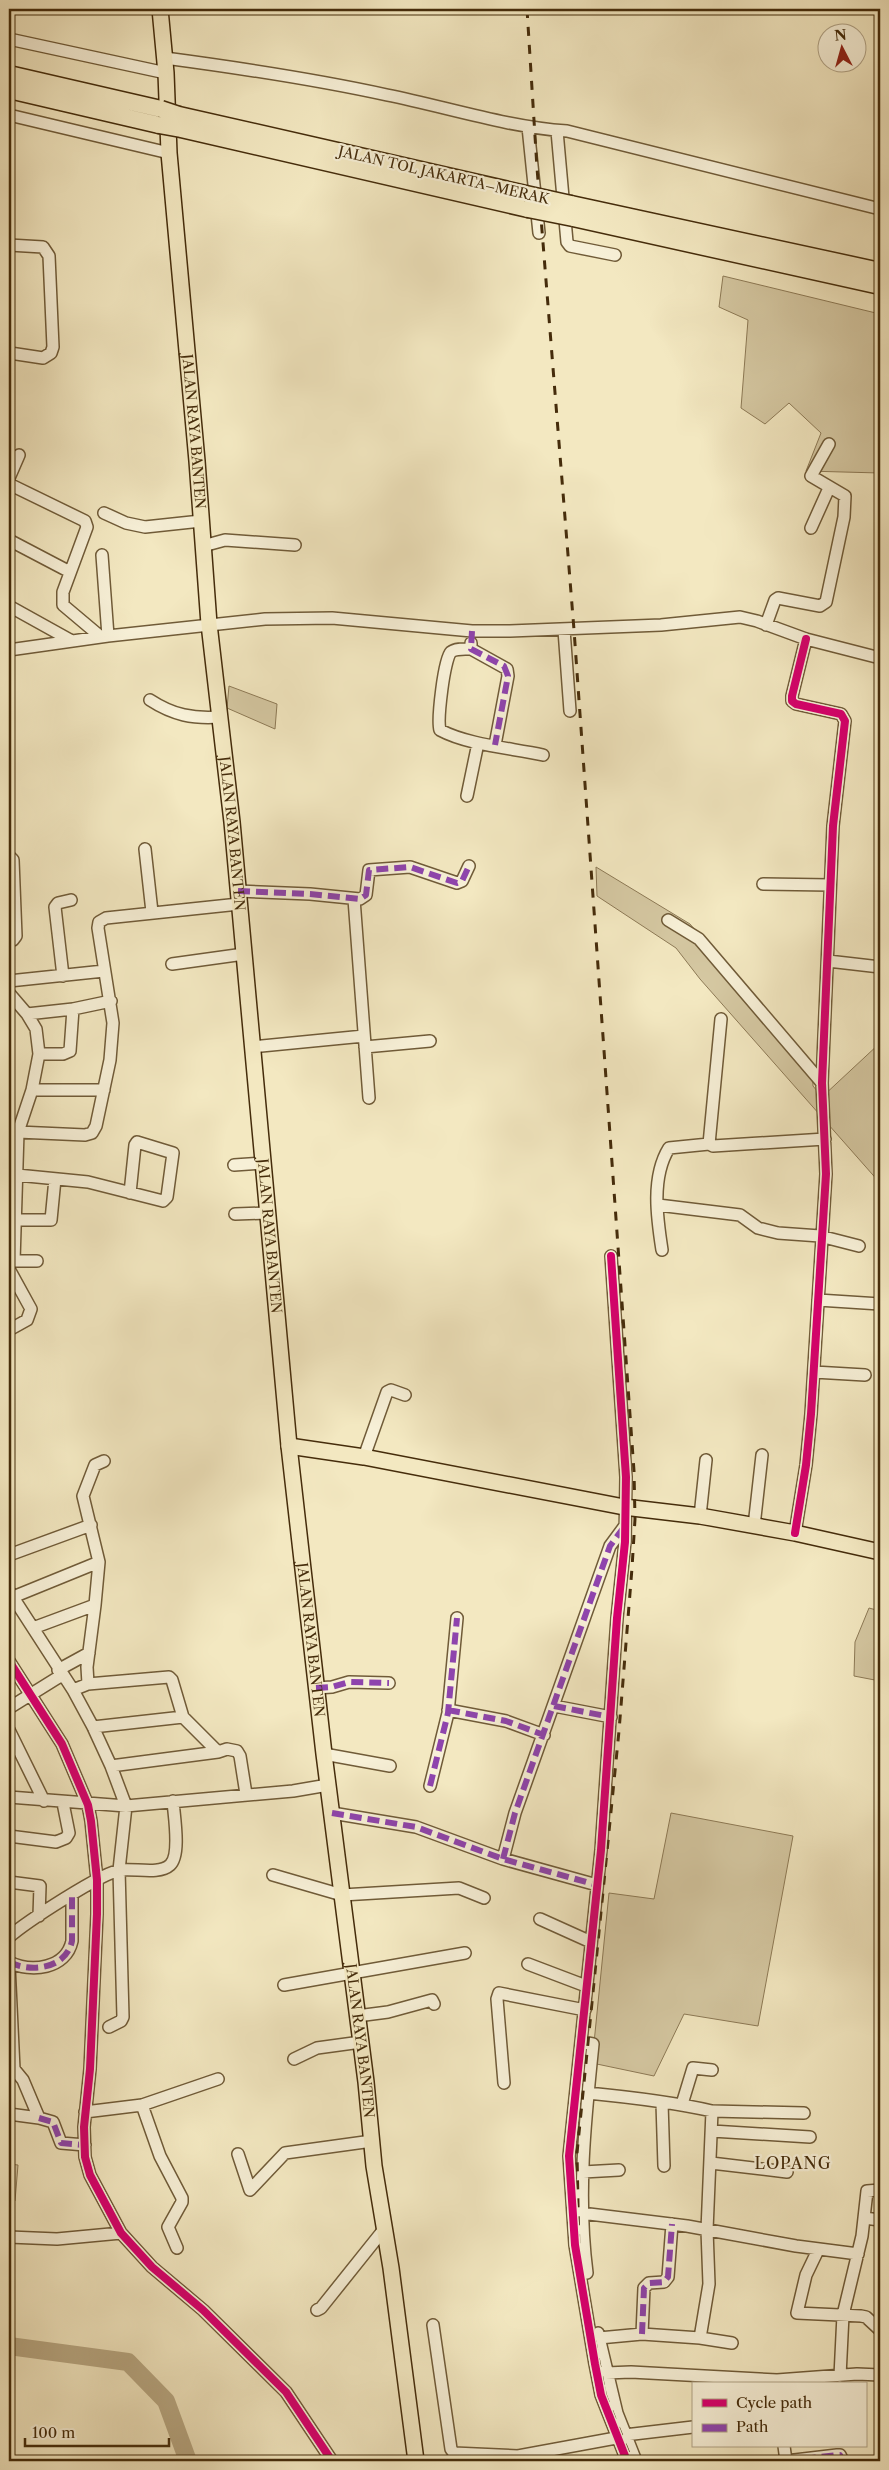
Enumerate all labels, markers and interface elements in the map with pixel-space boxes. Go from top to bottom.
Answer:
north arrow [816,22,866,72]
text: N [834,25,848,45]
street label: JALAN TOL JAKARTA–MERAK [335,141,552,208]
street label: JALAN RAYA BANTEN [178,351,210,510]
street label: JALAN RAYA BANTEN [215,753,249,912]
street label: JALAN RAYA BANTEN [254,1156,286,1315]
street label: JALAN RAYA BANTEN [293,1560,329,1718]
street label: JALAN RAYA BANTEN [342,1961,378,2119]
district label: LOPANG [754,2153,832,2173]
legend [692,2382,866,2448]
text: Cycle path [736,2393,813,2412]
scale bar [25,2415,169,2447]
text: Path [736,2417,769,2436]
text: 100 m [32,2423,75,2442]

